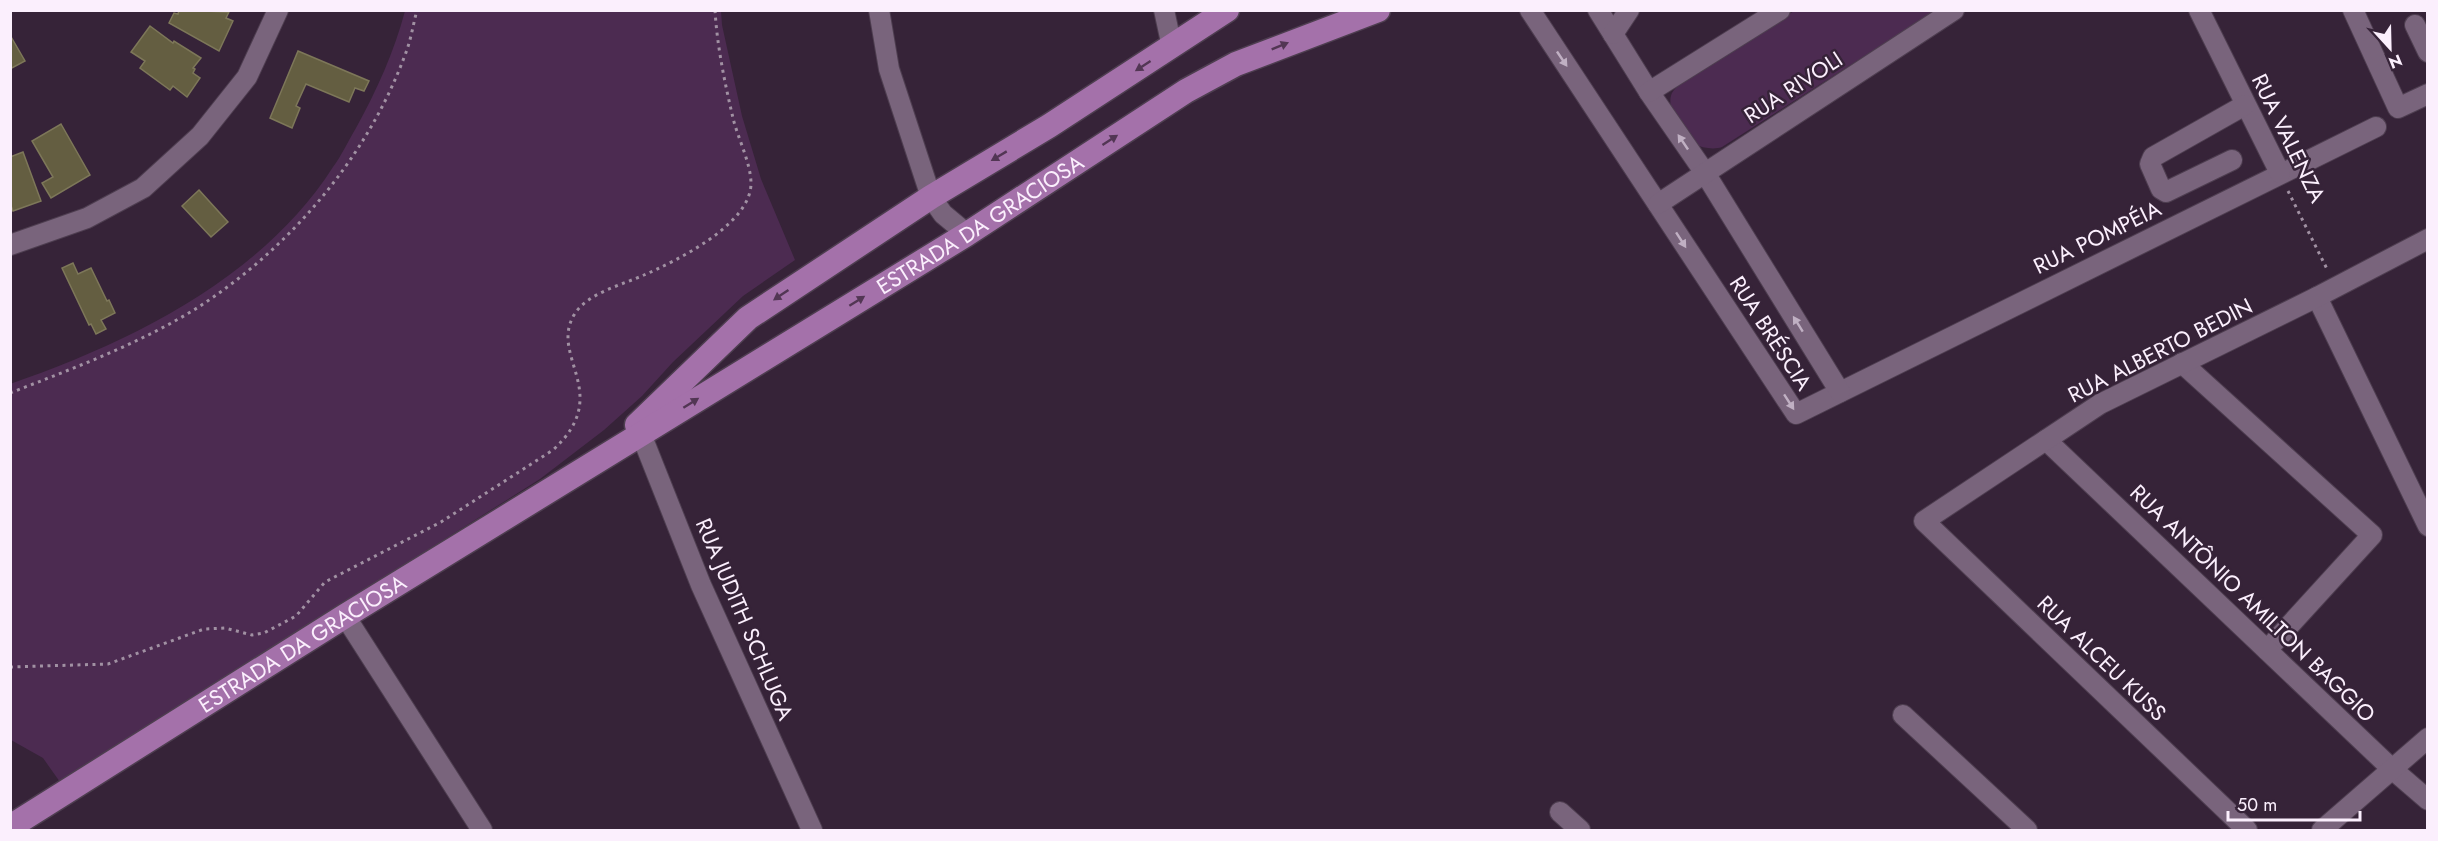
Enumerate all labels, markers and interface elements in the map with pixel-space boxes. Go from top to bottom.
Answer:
north arrow [2360,18,2420,78]
one-way arrow [1272,41,1290,51]
street label: RUA RIVOLI [1737,43,1849,131]
text: N [2385,48,2406,74]
one-way arrow [1556,51,1568,67]
one-way arrow [1135,60,1151,71]
street label: RUA VALENZA [2244,68,2334,208]
one-way arrow [1677,134,1689,150]
one-way arrow [1102,135,1119,146]
street label: ESTRADA DA GRACIOSA [870,146,1090,302]
one-way arrow [991,151,1007,162]
street label: RUA POMPÉIA [2028,192,2167,282]
one-way arrow [1675,231,1687,247]
street label: RUA BRÉSCIA [1722,269,1820,397]
one-way arrow [774,289,790,301]
street label: RUA ALBERTO BEDIN [2062,290,2258,410]
one-way arrow [849,296,865,307]
one-way arrow [1792,316,1803,333]
one-way arrow [1783,394,1794,410]
one-way arrow [683,398,699,409]
street label: RUA ANTÔNIO AMILTON BAGGIO [2123,477,2383,729]
street label: RUA JUDITH SCHLUGA [688,513,802,725]
street label: ESTRADA DA GRACIOSA [192,566,413,721]
street label: RUA ALCEU KUSS [2030,588,2174,728]
scale bar [2228,784,2360,822]
text: 50 m [2237,792,2277,818]

